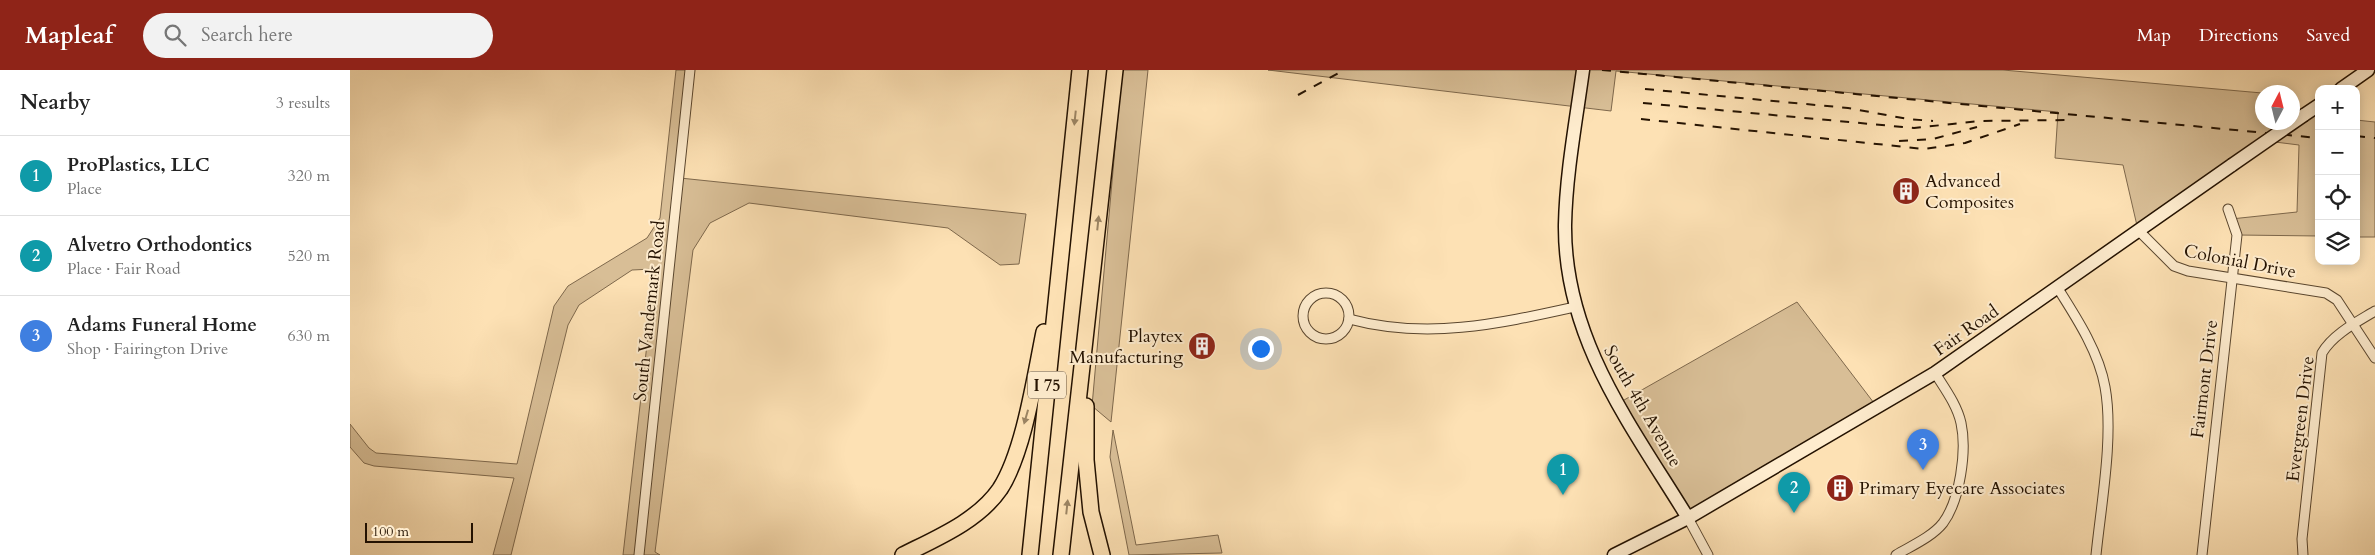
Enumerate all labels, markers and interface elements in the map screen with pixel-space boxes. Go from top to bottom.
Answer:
search box [143,13,493,58]
text: Mapleaf [25,19,113,52]
icon: search [161,21,189,49]
text: Search here [201,22,293,48]
text: Map [2137,23,2171,48]
text: Directions [2199,23,2278,48]
text: Saved [2306,23,2350,48]
north arrow [2255,85,2300,130]
map controls [2315,85,2360,265]
button: + [2315,85,2360,130]
text: Nearby [20,88,91,117]
text: 3 results [276,92,330,114]
one-way arrow [1071,111,1079,127]
button: − [2315,130,2360,175]
text: ProPlastics, LLC [67,152,210,178]
text: 1 [32,165,40,187]
text: 320 m [288,165,330,187]
place label: Advanced Composites [1925,169,2014,215]
button: locate [2315,175,2360,220]
building icon: Advanced Composites [1891,176,1921,206]
text: Place [67,178,102,200]
one-way arrow [1094,215,1102,231]
street label: South Vandemark Road [628,219,671,403]
button: layers [2315,220,2360,265]
text: Alvetro Orthodontics [67,232,252,258]
street label: Colonial Drive [2182,238,2298,285]
text: 2 [32,245,40,267]
text: 520 m [288,245,330,267]
text: Place · Fair Road [67,258,181,280]
street label: Fair Road [1929,299,2004,362]
text: Adams Funeral Home [67,312,257,338]
street label: Fairmont Drive [2185,319,2224,440]
place label: Playtex Manufacturing [1069,324,1184,370]
text: 3 [32,325,40,347]
text: 630 m [288,325,330,347]
building icon: Playtex Manufacturing [1187,331,1217,361]
your location [1248,336,1274,362]
text: Shop · Fairington Drive [67,338,228,360]
street label: South 4th Avenue [1597,341,1688,472]
street label: Evergreen Drive [2280,355,2321,483]
road number: I 75 [1028,372,1066,398]
one-way arrow [1021,409,1029,424]
pin: 3 [1907,429,1939,470]
pin: 1 [1547,454,1579,495]
pin: 2 [1778,472,1810,513]
building icon: Primary Eyecare Associates [1825,473,1855,503]
place label: Primary Eyecare Associates [1859,476,2065,501]
one-way arrow [1063,498,1071,514]
scale bar [365,520,472,543]
text: 100 m [372,522,409,541]

